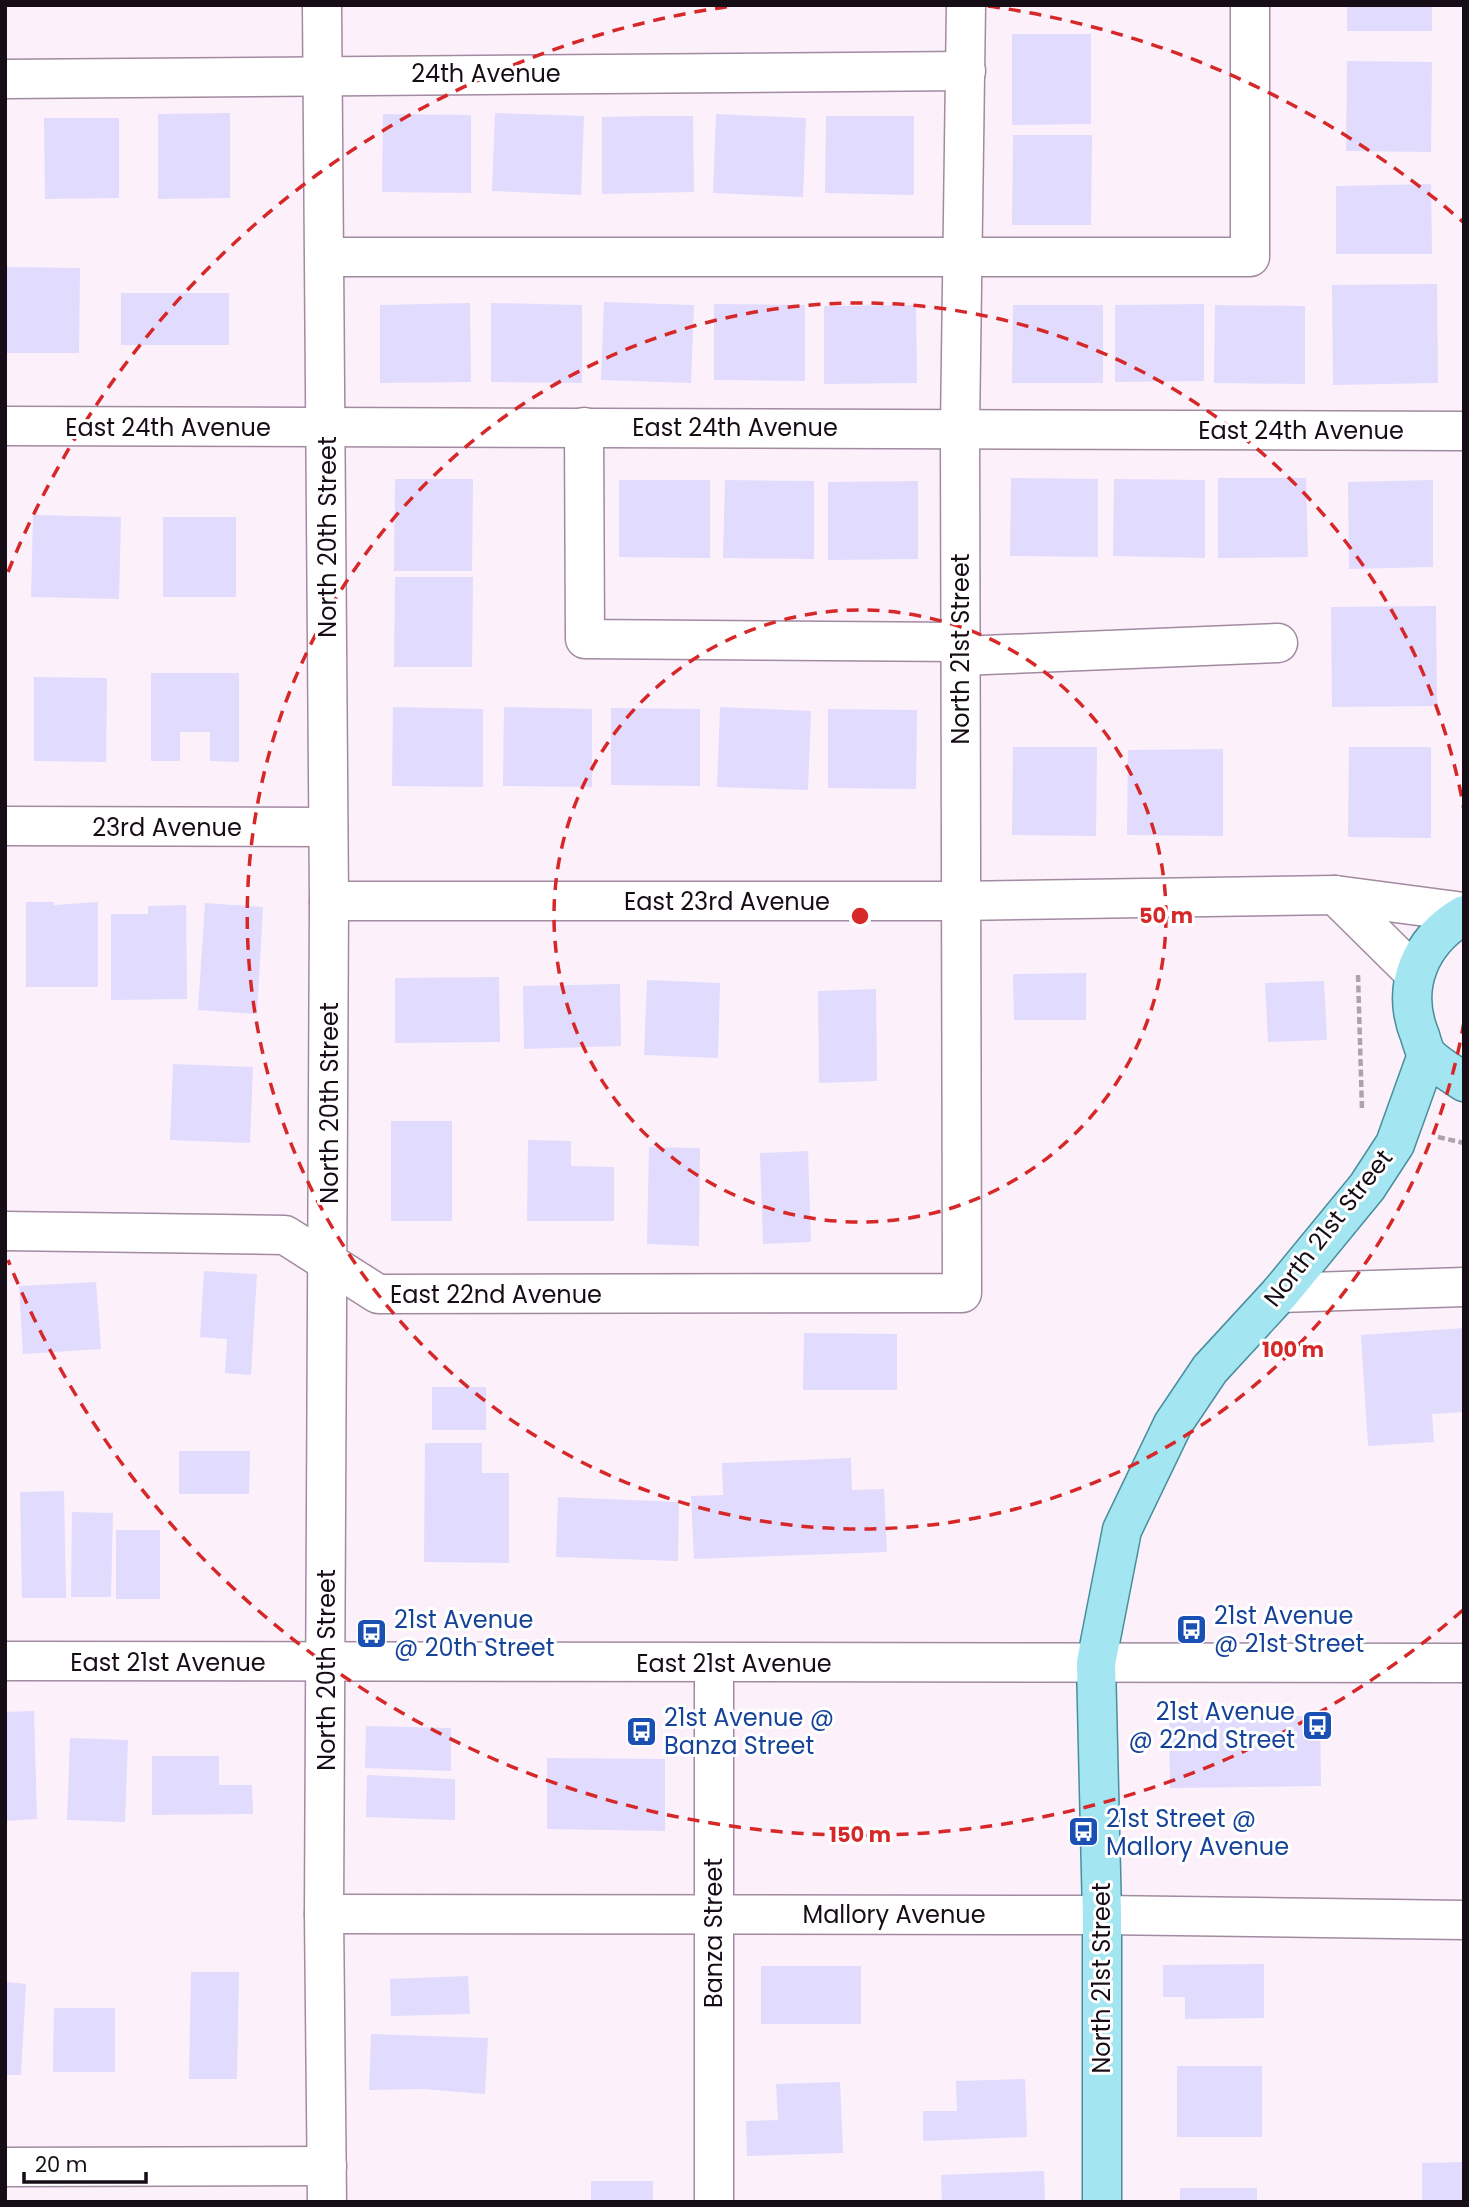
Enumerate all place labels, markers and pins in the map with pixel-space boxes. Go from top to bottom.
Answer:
centre of rings [848,904,872,928]
place label: 21st Avenue @ 21st Street [1214,1599,1364,1660]
place label: 21st Avenue @ 20th Street [394,1603,554,1664]
bus stop icon: 21st Avenue @ 21st Street [1174,1612,1208,1646]
bus stop icon: 21st Avenue @ 20th Street [354,1616,388,1650]
place label: 21st Avenue @ 22nd Street [1128,1695,1295,1756]
place label: 21st Avenue @ Banza Street [664,1701,834,1762]
bus stop icon: 21st Avenue @ 22nd Street [1301,1708,1335,1742]
bus stop icon: 21st Avenue @ Banza Street [624,1714,658,1748]
place label: 21st Street @ Mallory Avenue [1106,1802,1289,1863]
bus stop icon: 21st Street @ Mallory Avenue [1066,1815,1100,1849]

